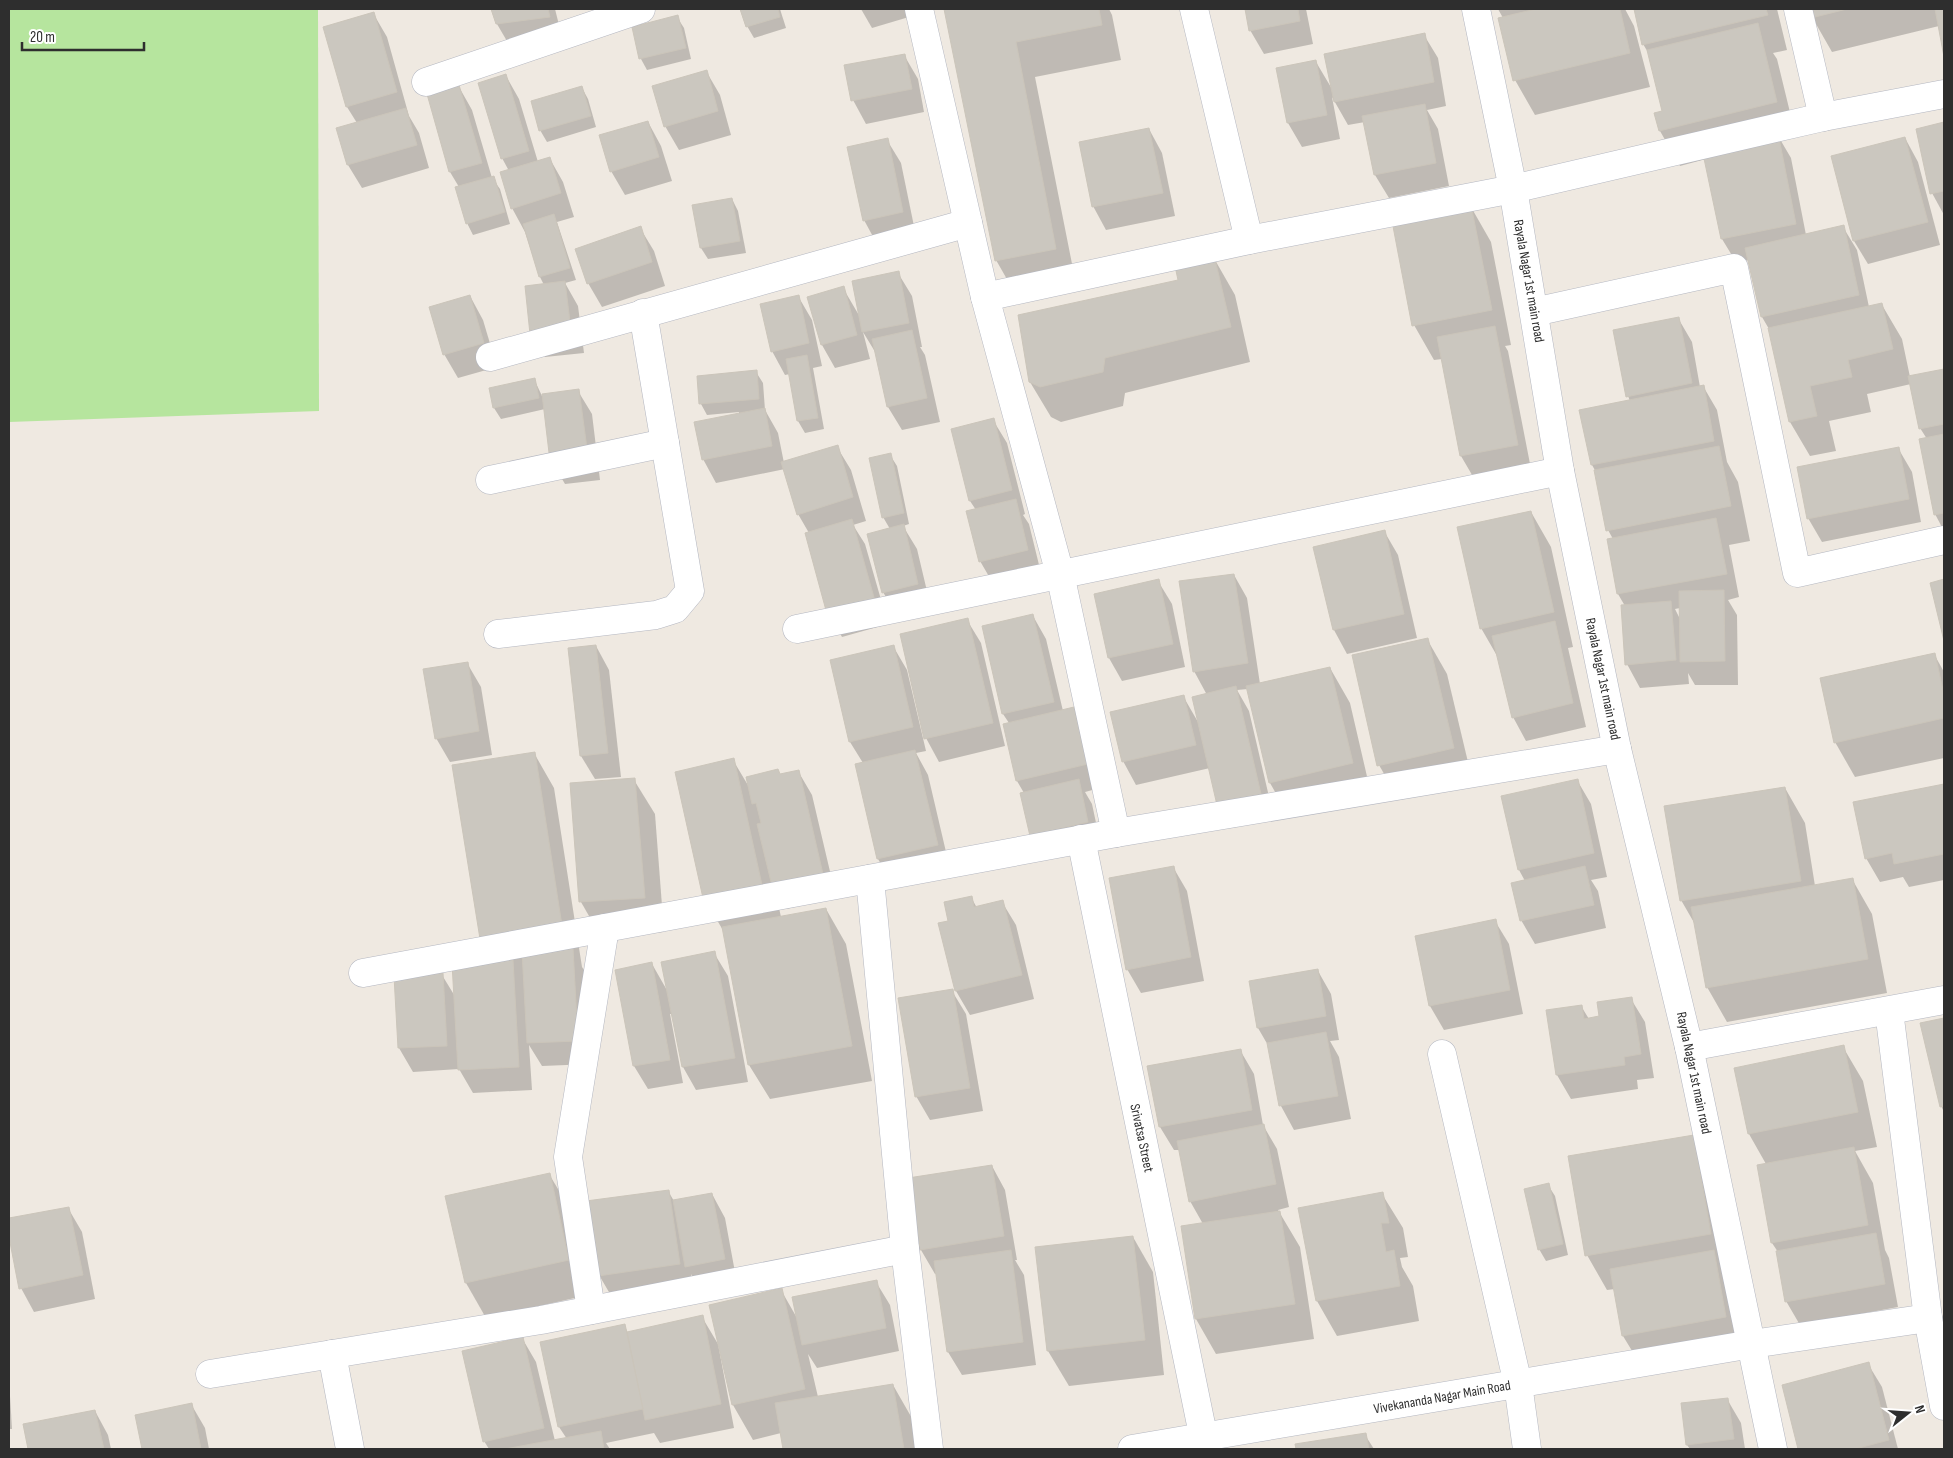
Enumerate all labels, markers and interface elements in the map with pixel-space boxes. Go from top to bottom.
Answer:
scale bar [22,20,145,52]
text: 20 m [30,28,55,47]
street label: Rayala Nagar 1st main road [1510,218,1548,344]
street label: Rayala Nagar 1st main road [1582,616,1624,742]
street label: Rayala Nagar 1st main road [1673,1010,1715,1136]
street label: Srivatsa Street [1126,1102,1158,1174]
street label: Vivekananda Nagar Main Road [1372,1377,1512,1417]
north arrow [1883,1388,1933,1438]
text: N [1911,1403,1929,1415]

